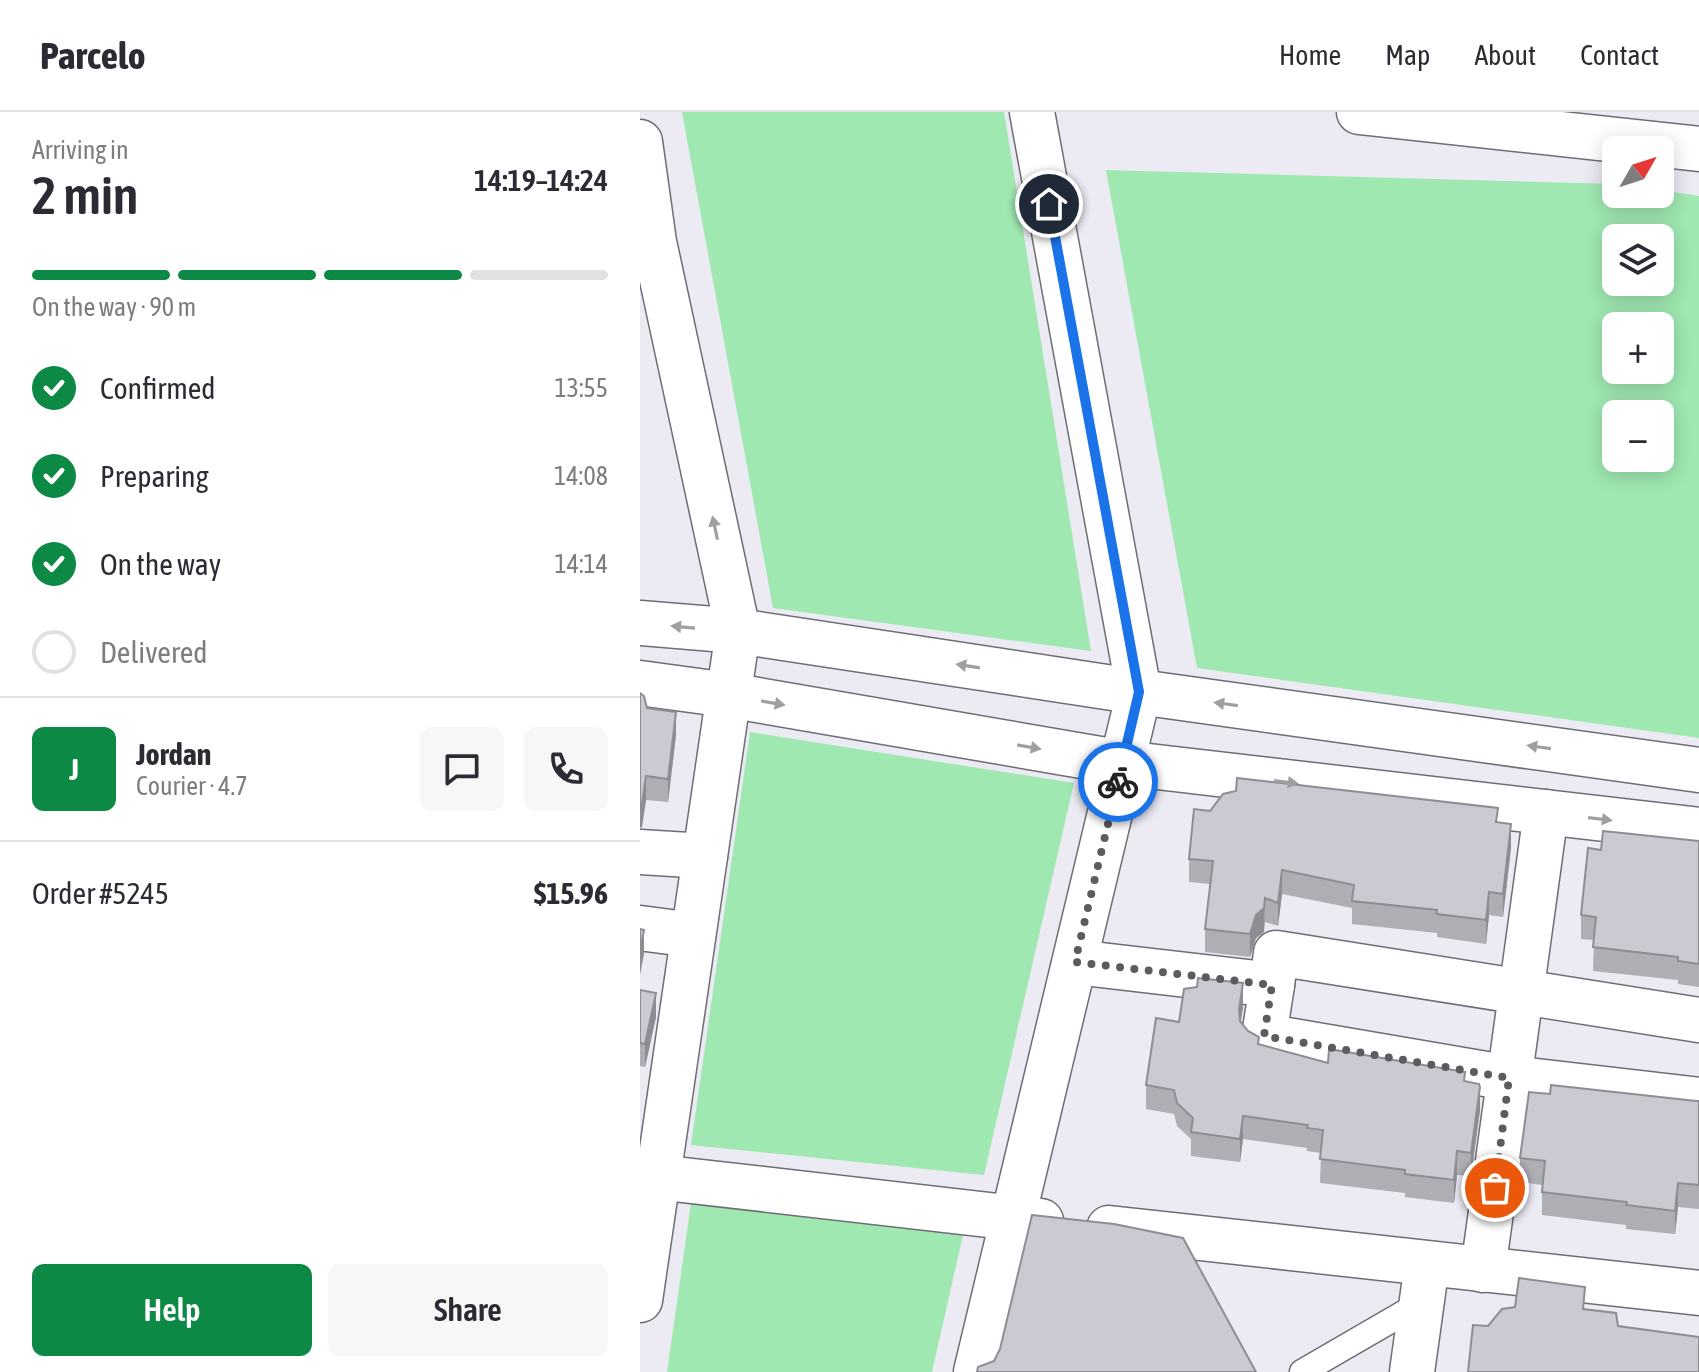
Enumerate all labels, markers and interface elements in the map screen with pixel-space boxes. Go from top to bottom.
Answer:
text: Parcelo [40,34,146,77]
text: Home [1279,39,1341,71]
text: Map [1385,39,1430,71]
text: About [1474,39,1536,71]
text: Contact [1580,39,1659,71]
text: Arriving in [32,135,129,165]
north arrow [1602,136,1674,208]
map controls [1602,136,1674,472]
text: 14:19–14:24 [474,163,608,197]
text: 2 min [32,165,138,225]
pin [1015,170,1083,238]
icon: home [1027,182,1071,226]
button: layers [1602,224,1674,296]
text: On the way · 90 m [32,292,196,322]
button: + [1602,312,1674,384]
icon: check [32,366,76,410]
text: Confirmed [100,371,215,405]
text: 13:55 [554,373,608,403]
button: − [1602,400,1674,472]
icon: check [32,454,76,498]
text: Preparing [100,459,209,493]
text: 14:08 [554,461,608,491]
one-way arrow [709,515,721,540]
icon: check [32,542,76,586]
text: On the way [100,547,221,581]
text: 14:14 [554,549,608,579]
one-way arrow [670,620,695,633]
text: Delivered [100,635,208,669]
one-way arrow [955,659,980,672]
one-way arrow [760,697,785,710]
one-way arrow [1213,697,1238,710]
button: chat [420,727,504,811]
button: phone [524,727,608,811]
text: Jordan [136,737,211,771]
one-way arrow [1017,741,1042,754]
one-way arrow [1526,741,1551,754]
courier [1078,742,1158,822]
text: J [69,752,79,786]
icon: bike [1096,760,1140,804]
text: Courier · 4.7 [136,771,247,801]
one-way arrow [1274,776,1299,789]
one-way arrow [1588,812,1613,825]
text: Order #5245 [32,876,169,910]
text: $15.96 [534,876,608,910]
pin [1461,1154,1529,1222]
icon: bag [1473,1166,1517,1210]
button: Help [32,1264,312,1356]
button: Share [328,1264,608,1356]

